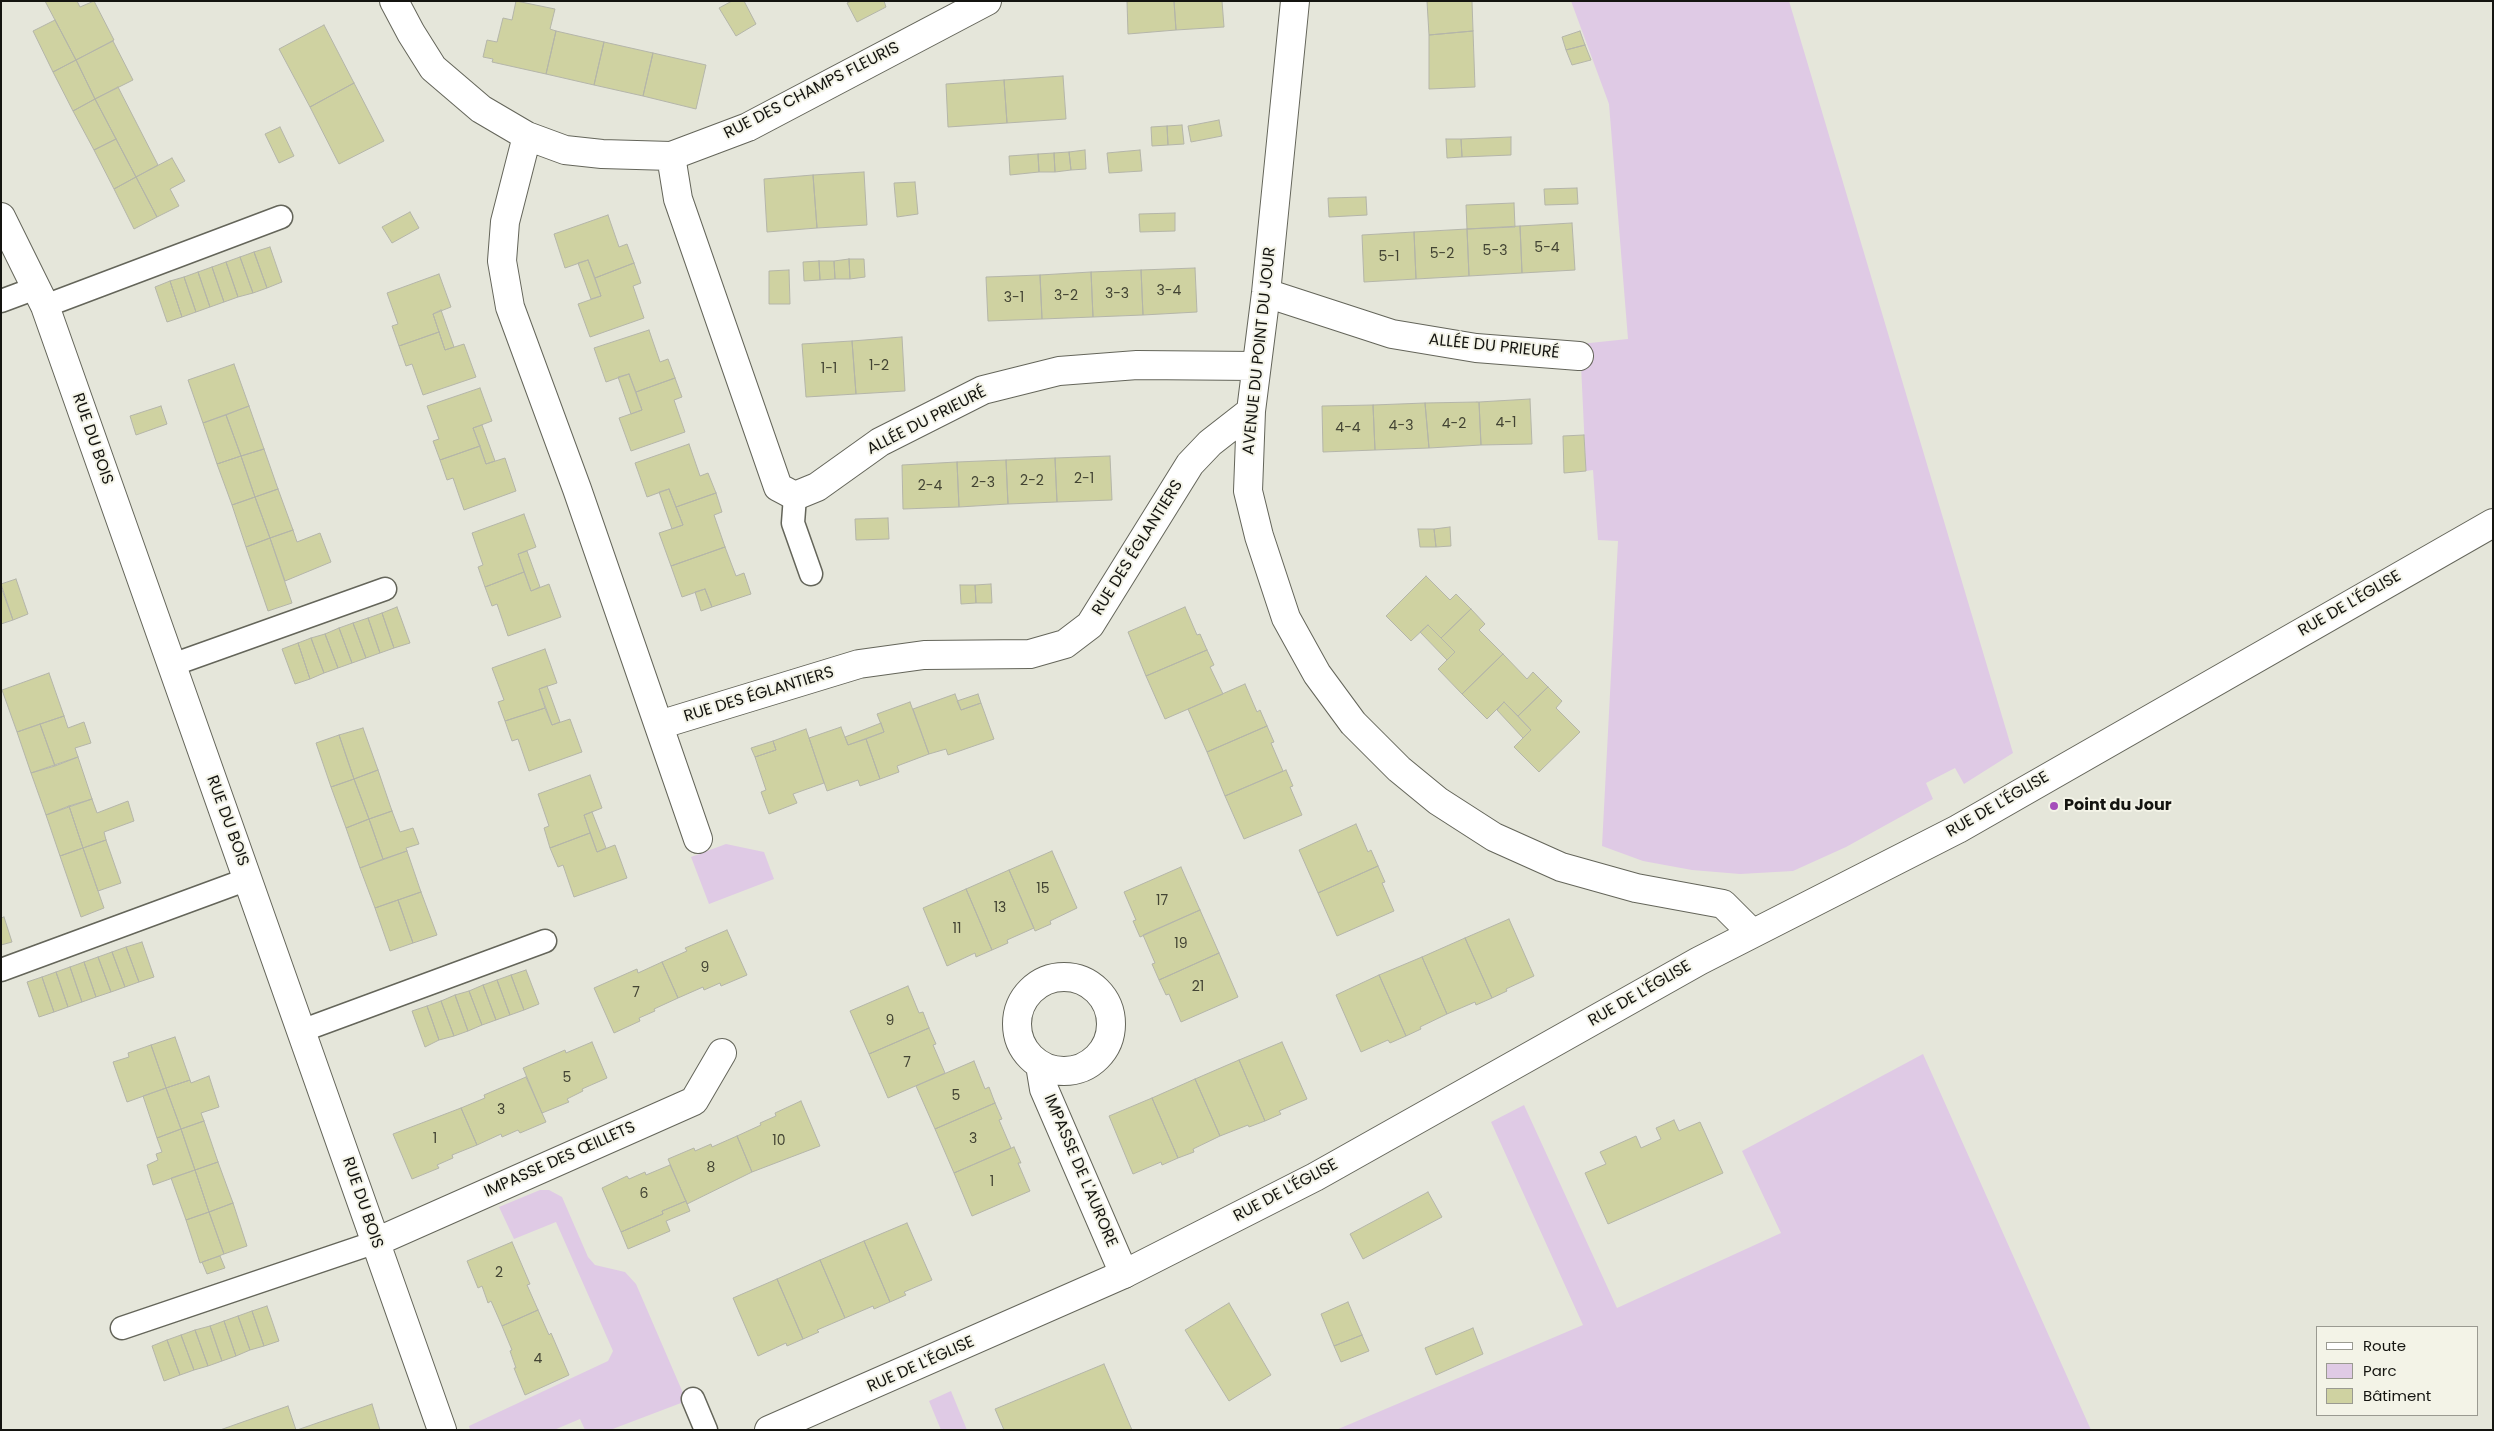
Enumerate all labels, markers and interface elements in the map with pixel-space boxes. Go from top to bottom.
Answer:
street label: RUE DES CHAMPS FLEURIS [721,38,903,144]
house number: 5-4 [1534,240,1560,256]
house number: 5-3 [1483,243,1507,259]
street label: AVENUE DU POINT DU JOUR [1240,246,1280,456]
house number: 5-2 [1430,246,1454,262]
house number: 5-1 [1379,249,1399,265]
house number: 3-4 [1157,283,1181,299]
house number: 3-3 [1105,286,1129,302]
house number: 3-2 [1054,288,1078,304]
house number: 3-1 [1004,290,1024,306]
street label: ALLÉE DU PRIEURÉ [1428,331,1560,363]
house number: 1-2 [869,358,889,374]
house number: 1-1 [821,361,837,377]
street label: ALLÉE DU PRIEURÉ [864,383,990,459]
street label: RUE DU BOIS [67,391,117,487]
house number: 4-1 [1496,415,1516,431]
house number: 4-2 [1442,416,1466,432]
house number: 4-3 [1389,418,1413,434]
house number: 4-4 [1335,420,1361,436]
house number: 2-1 [1074,471,1094,487]
house number: 2-2 [1020,473,1044,489]
house number: 2-3 [971,475,995,491]
street label: RUE DES ÉGLANTIERS [1089,477,1187,619]
house number: 2-4 [918,478,942,494]
street label: RUE DE L'ÉGLISE [2295,567,2405,641]
street label: RUE DES ÉGLANTIERS [682,663,836,727]
street label: RUE DE L'ÉGLISE [1943,768,2053,842]
street label: RUE DU BOIS [202,773,252,869]
place label: Point du Jour [2064,796,2172,816]
marker: Point du Jour [2048,800,2060,812]
house number: 15 [1036,881,1050,897]
house number: 17 [1156,893,1168,909]
house number: 13 [994,900,1006,916]
house number: 11 [953,921,961,937]
house number: 19 [1174,936,1188,952]
street label: RUE DE L'ÉGLISE [1585,957,1695,1031]
house number: 9 [701,960,709,976]
house number: 21 [1192,979,1204,995]
house number: 7 [632,985,640,1001]
house number: 9 [886,1013,894,1029]
house number: 7 [903,1055,911,1071]
house number: 5 [563,1070,571,1086]
house number: 5 [952,1088,960,1104]
street label: IMPASSE DE L'AURORE [1039,1092,1121,1250]
house number: 3 [497,1102,505,1118]
street label: IMPASSE DES ŒILLETS [481,1118,639,1202]
house number: 1 [433,1131,437,1147]
house number: 3 [969,1131,977,1147]
house number: 10 [772,1133,786,1149]
street label: RUE DU BOIS [337,1155,387,1251]
street label: RUE DE L'ÉGLISE [1231,1155,1341,1227]
house number: 8 [707,1160,715,1176]
house number: 1 [990,1174,994,1190]
house number: 6 [640,1186,648,1202]
house number: 2 [495,1265,503,1281]
legend [2316,1326,2479,1416]
street label: RUE DE L'ÉGLISE [864,1333,978,1397]
text: Route [2363,1335,2406,1356]
house number: 4 [534,1351,542,1367]
text: Parc [2363,1360,2397,1381]
text: Bâtiment [2363,1385,2431,1406]

